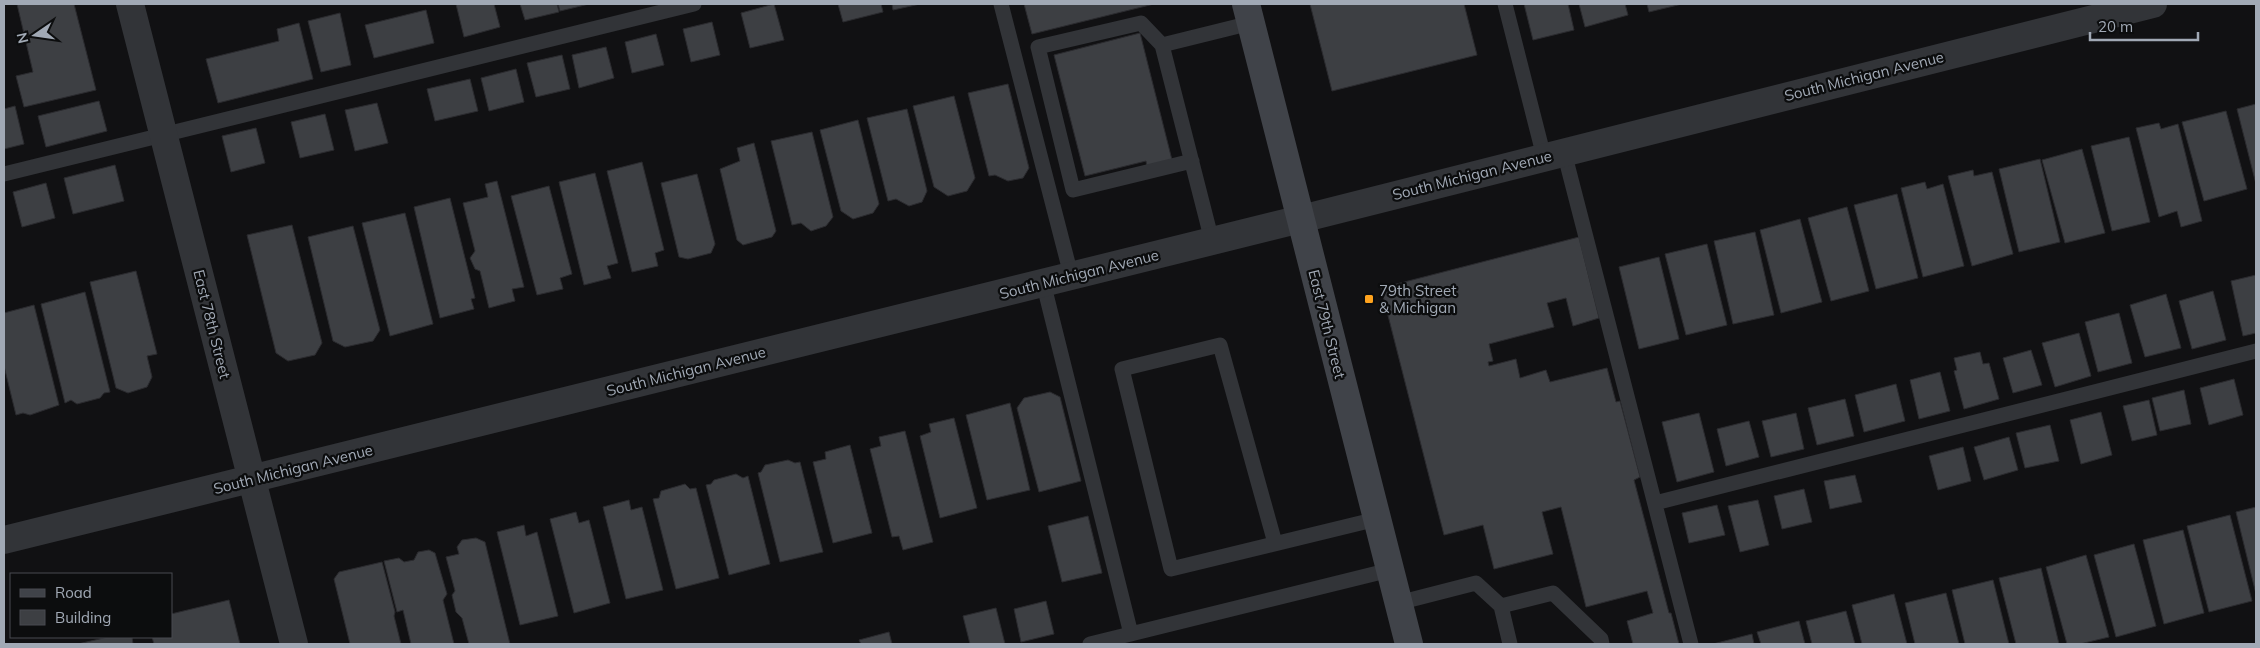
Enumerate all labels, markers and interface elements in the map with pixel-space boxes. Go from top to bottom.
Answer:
north arrow [10,10,60,60]
scale bar [2090,10,2198,42]
text: 20 m [2098,17,2133,36]
text: N [12,31,32,45]
street label: South Michigan Avenue [1782,47,1946,105]
street label: South Michigan Avenue [1390,146,1554,204]
street label: South Michigan Avenue [997,245,1161,303]
street label: East 78th Street [189,268,235,380]
street label: East 79th Street [1304,268,1350,380]
place label: 79th Street & Michigan [1379,281,1456,317]
marker: 79th Street & Michigan [1363,293,1375,305]
street label: South Michigan Avenue [604,342,768,400]
street label: South Michigan Avenue [211,440,375,498]
legend [10,573,172,638]
text: Road [55,583,92,602]
text: Building [55,608,111,627]

